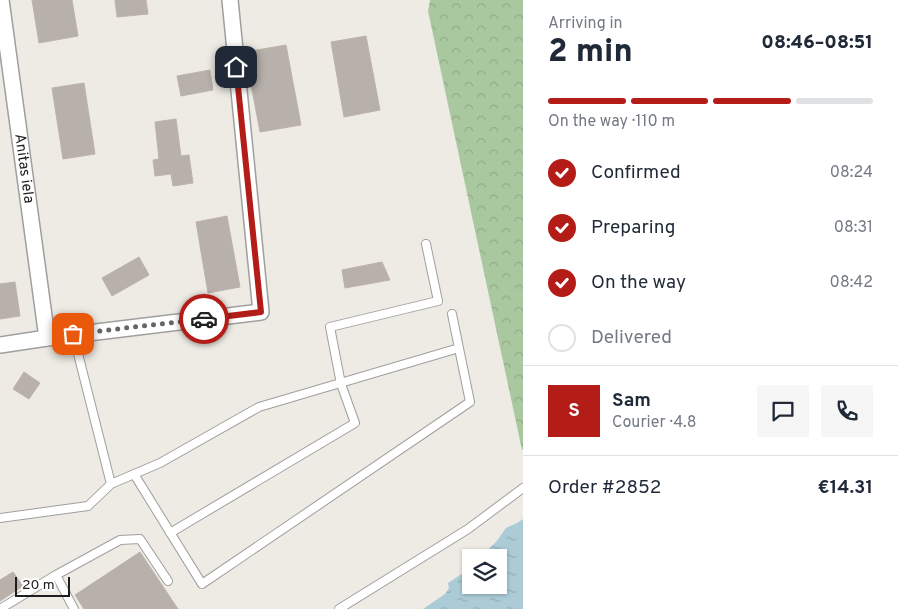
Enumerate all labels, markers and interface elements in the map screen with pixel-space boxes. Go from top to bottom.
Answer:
text: Arriving in [548,14,623,34]
text: 08:46–08:51 [761,31,873,55]
text: 2 min [548,33,633,73]
pin [215,46,257,88]
icon: home [222,53,250,81]
text: On the way · 110 m [548,112,675,132]
street label: Anitas iela [10,132,38,204]
icon: check [548,159,576,187]
text: Confirmed [591,161,681,185]
text: 08:24 [830,163,873,183]
icon: check [548,214,576,242]
text: Preparing [591,216,675,240]
text: 08:31 [834,218,873,238]
icon: check [548,269,576,297]
text: On the way [591,271,686,295]
text: 08:42 [830,273,873,293]
courier [179,294,229,344]
icon: car [190,305,218,333]
pin [52,313,94,355]
icon: bag [59,320,87,348]
text: Delivered [591,326,672,350]
button: chat [757,385,809,437]
button: phone [821,385,873,437]
text: Sam [612,389,651,413]
text: S [568,399,580,423]
text: Courier · 4.8 [612,413,696,433]
text: Order #2852 [548,476,661,500]
text: €14.31 [818,476,873,500]
map controls [462,549,507,594]
button: layers [462,549,507,594]
scale bar [15,574,70,597]
text: 20 m [22,577,55,594]

